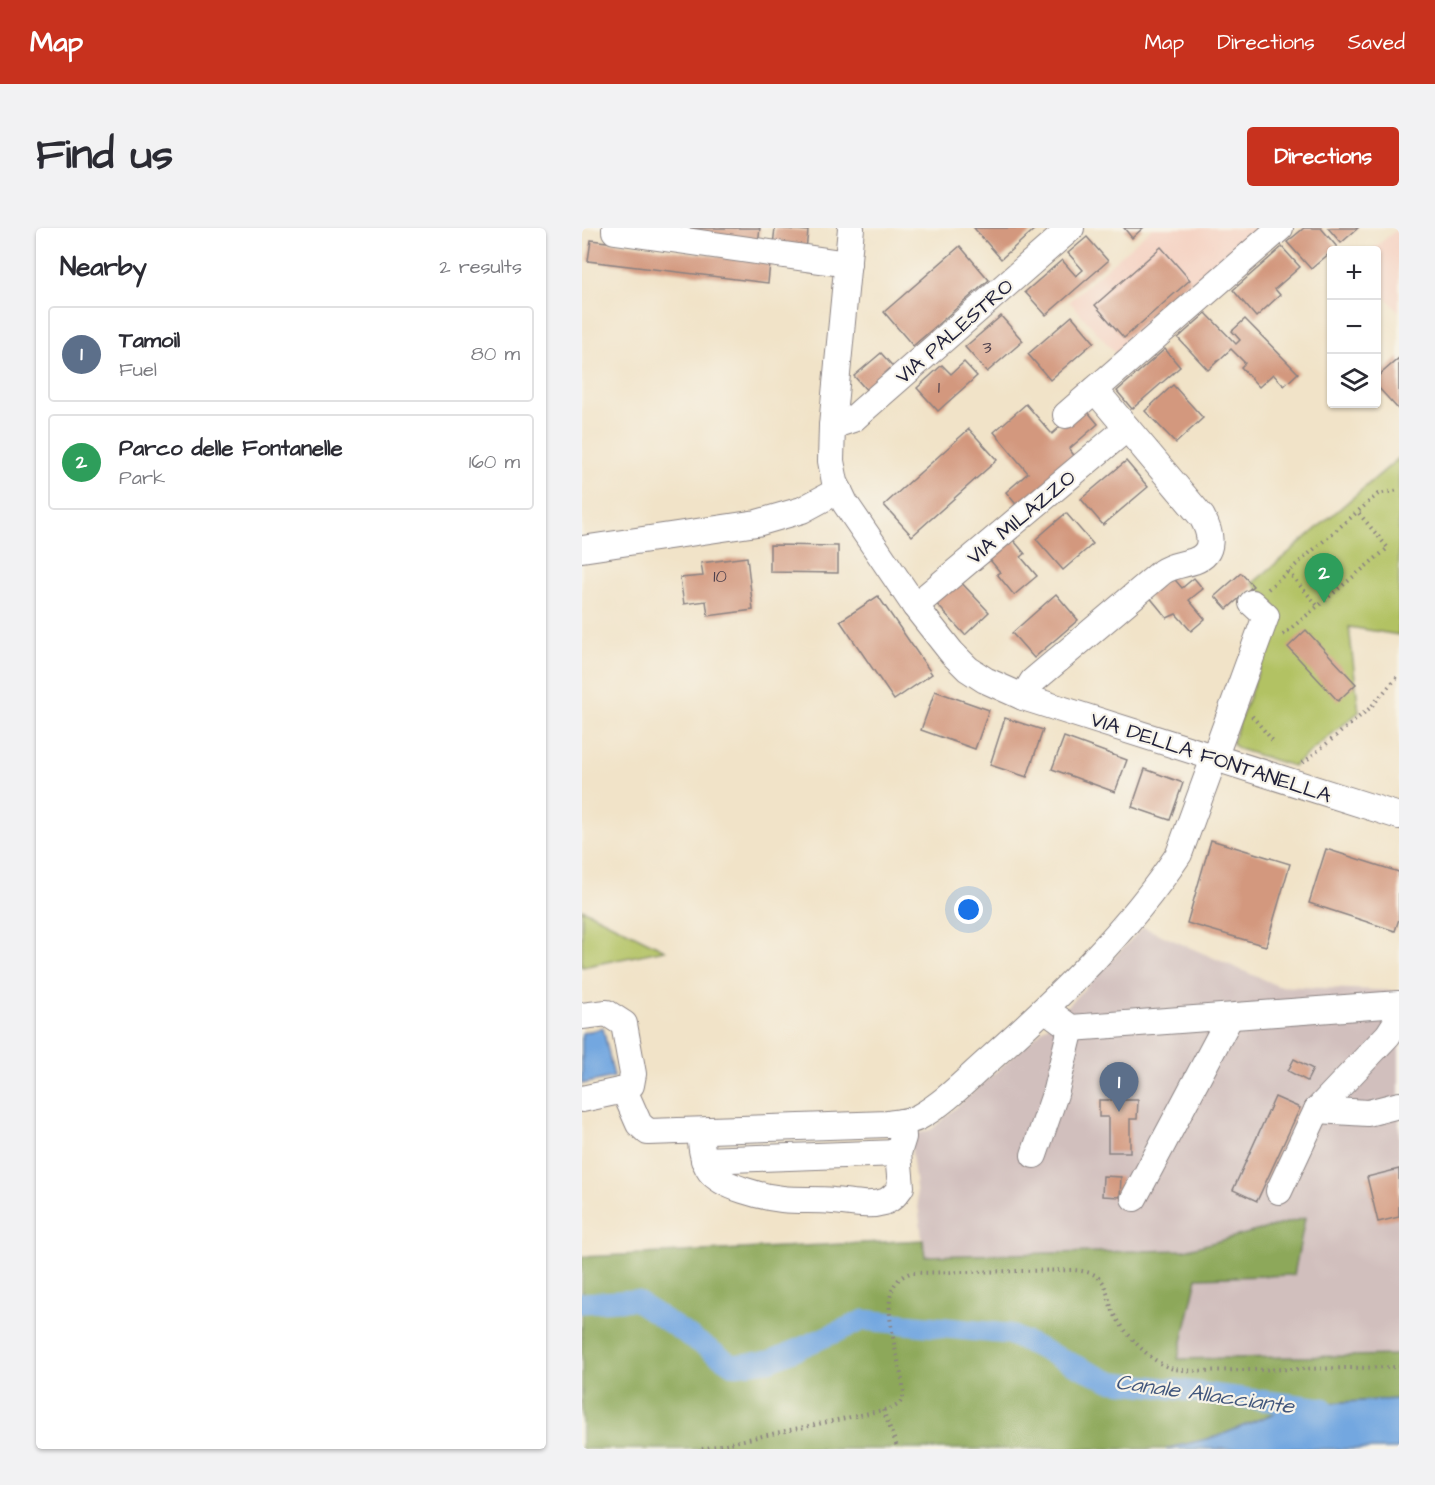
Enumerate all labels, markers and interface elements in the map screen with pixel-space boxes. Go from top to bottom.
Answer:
text: Map [30,23,83,62]
text: Map [1144,28,1184,57]
text: Directions [1217,28,1315,57]
text: Saved [1348,28,1405,57]
text: Find us [36,127,173,185]
button: Directions [1247,127,1399,186]
map controls [1327,246,1381,408]
button: + [1327,246,1381,300]
text: Nearby [60,249,147,285]
text: 2 results [439,253,522,281]
street label: VIA PALESTRO [889,272,1020,391]
button: − [1327,300,1381,354]
text: Tamoil [119,325,180,356]
house number: 3 [982,335,992,360]
text: 1 [80,340,83,368]
text: 80 m [471,340,520,368]
button: layers [1327,354,1381,408]
text: Fuel [119,356,157,384]
house number: 1 [938,375,940,400]
text: Parco delle Fontanelle [119,433,343,464]
text: 2 [76,448,87,476]
text: 160 m [469,448,520,476]
street label: VIA MILAZZO [961,463,1082,571]
text: Park [119,464,165,492]
pin: 2 [1304,554,1344,603]
house number: 10 [713,564,727,589]
street label: VIA DELLA FONTANELLA [1087,705,1335,810]
your location [954,895,983,924]
pin: 1 [1100,1062,1138,1112]
water label: Canale Allacciante [1114,1367,1297,1422]

